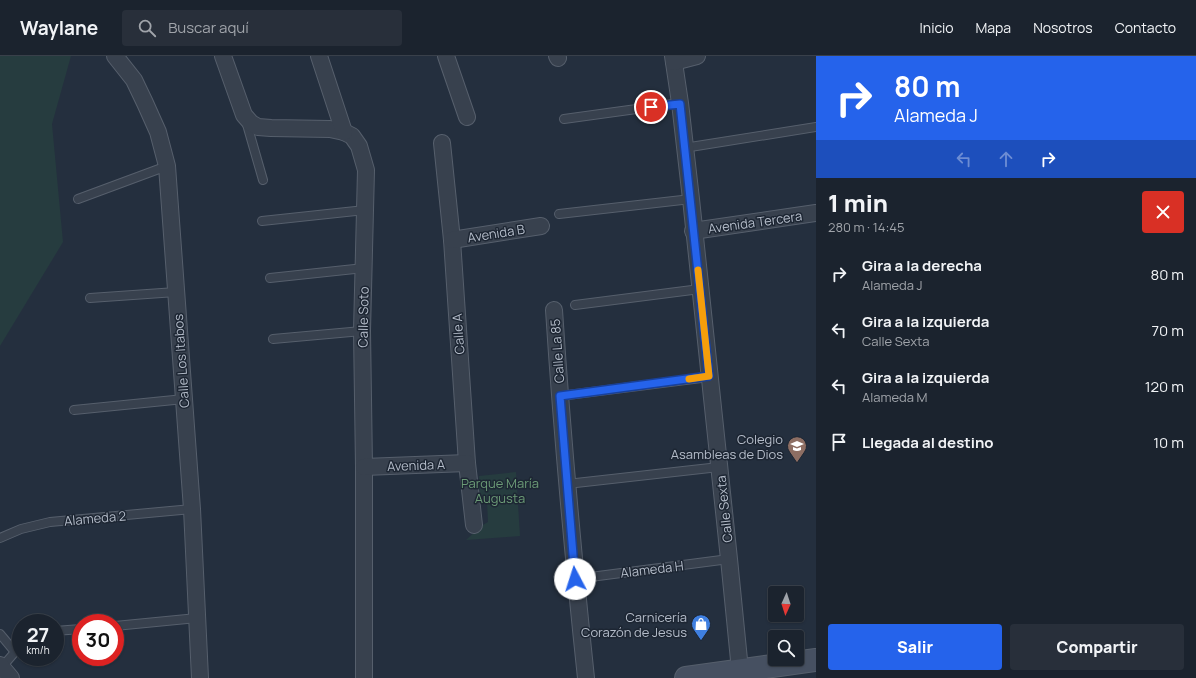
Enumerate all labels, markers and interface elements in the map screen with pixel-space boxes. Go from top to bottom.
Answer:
search box [122,10,402,46]
text: Waylane [20,15,98,41]
icon: search [136,17,158,39]
text: Buscar aquí [168,17,249,38]
text: Inicio [920,18,954,37]
text: Mapa [976,18,1011,37]
text: Nosotros [1033,18,1093,37]
text: Contacto [1115,18,1176,37]
text: 80 m [894,67,960,105]
icon: right [828,72,880,124]
pin [634,90,668,124]
icon: arrive [640,96,662,118]
text: Alameda J [894,103,978,127]
icon: left [953,148,975,170]
icon: ahead [995,148,1017,170]
icon: right [1037,148,1059,170]
text: 1 min [828,186,888,219]
button: close [1142,191,1184,233]
street label: Avenida Tercera [707,206,803,238]
text: 280 m · 14:45 [828,218,904,236]
street label: Avenida B [466,220,526,246]
text: Gira a la derecha [862,255,982,276]
icon: right [828,263,850,285]
text: 80 m [1150,264,1184,285]
text: Alameda J [862,276,923,294]
street label: Calle Soto [353,286,373,348]
text: Gira a la izquierda [862,311,989,332]
street label: Calle Los Itabos [169,313,193,409]
street label: Calle A [448,313,468,355]
street label: Calle La 85 [546,318,568,384]
icon: left [828,319,850,341]
text: 70 m [1152,320,1184,341]
text: Calle Sexta [862,332,929,350]
text: Gira a la izquierda [862,367,989,388]
icon: left [828,375,850,397]
text: 120 m [1145,376,1184,397]
text: Alameda M [862,388,928,406]
place label: Colegio Asambleas de Dios [671,430,783,463]
icon: arrive [828,431,850,453]
text: Llegada al destino [862,432,994,453]
text: 10 m [1153,432,1184,453]
school or university icon: Colegio Asambleas de Dios [786,435,808,463]
street label: Avenida A [387,455,445,475]
park label: Parque María Augusta [461,474,539,507]
street label: Calle Sexta [712,475,736,543]
street label: Alameda 2 [63,506,127,530]
street label: Alameda H [619,556,685,582]
position arrow [554,558,596,600]
north arrow [768,586,804,622]
map controls [768,586,804,666]
place label: Carnicería Corazón de Jesus [581,608,687,641]
shop icon: Carnicería Corazón de Jesus [690,613,712,641]
speed limit sign: 30 [72,614,124,666]
text: 27 [27,621,49,648]
button: Salir [828,624,1002,670]
button: Compartir [1010,624,1184,670]
button: search [768,630,804,666]
text: km/h [26,643,50,657]

